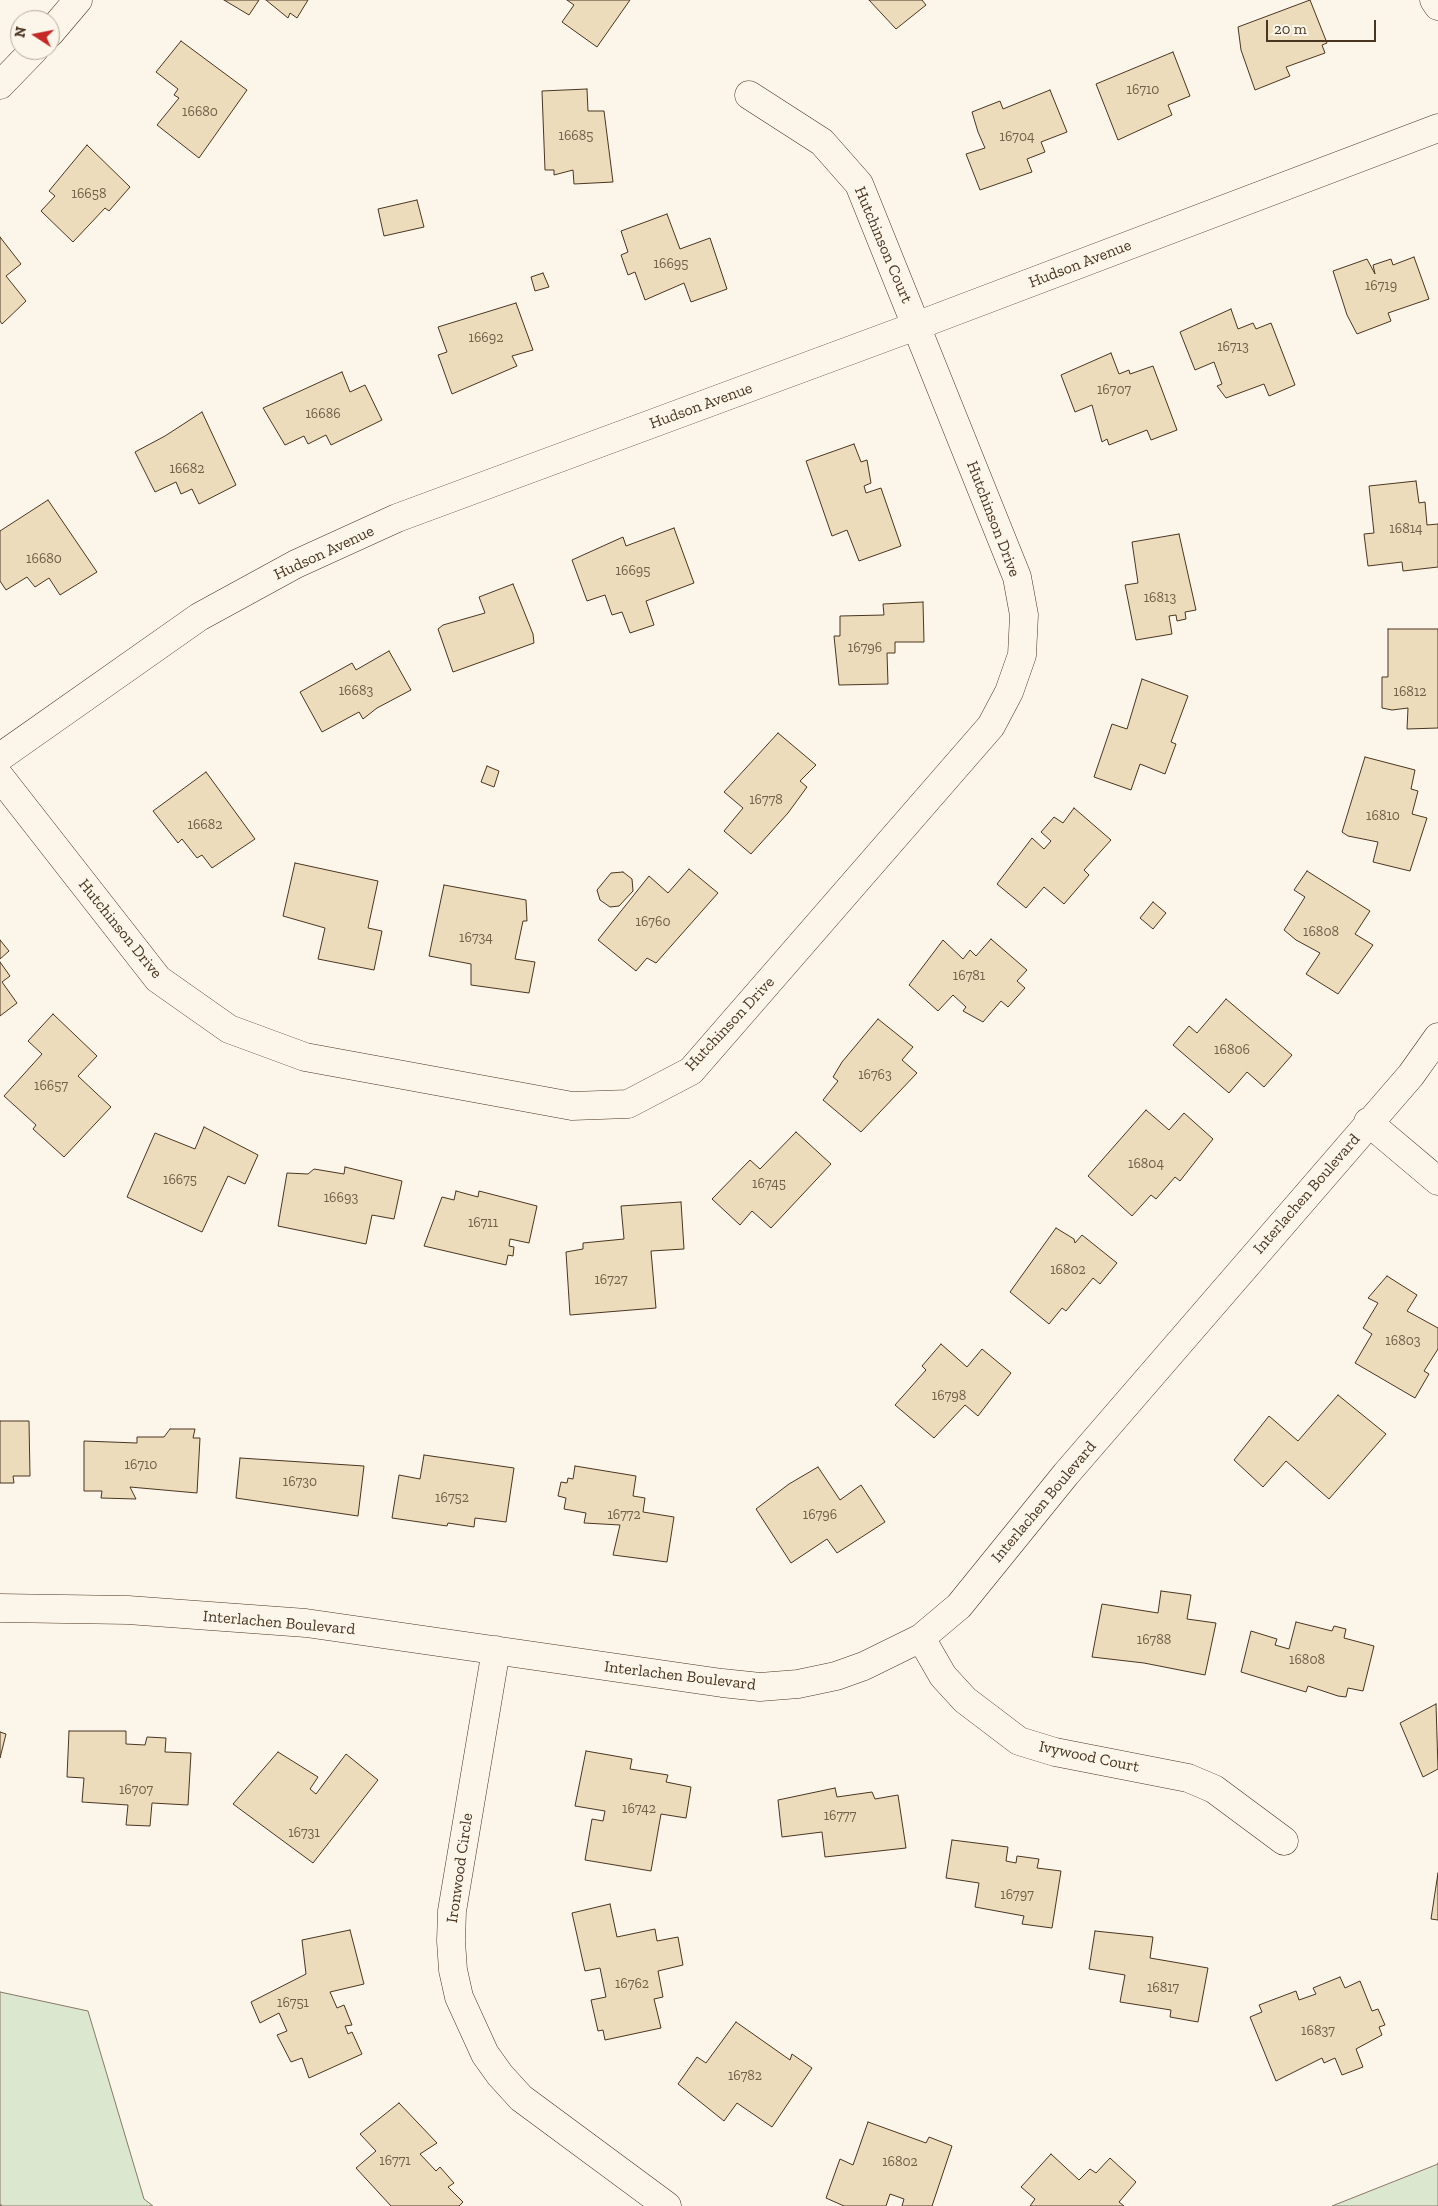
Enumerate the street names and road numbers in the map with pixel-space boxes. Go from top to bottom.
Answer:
street label: Hutchinson Court [850,184,916,306]
street label: Hudson Avenue [1026,236,1134,292]
street label: Hudson Avenue [647,378,755,434]
street label: Hutchinson Drive [962,458,1024,580]
street label: Hudson Avenue [271,521,377,585]
street label: Hutchinson Drive [74,875,166,983]
street label: Hutchinson Drive [681,973,779,1075]
street label: Interlachen Boulevard [1250,1130,1364,1258]
street label: Interlachen Boulevard [988,1437,1100,1567]
street label: Interlachen Boulevard [202,1607,356,1639]
street label: Interlachen Boulevard [603,1657,757,1695]
street label: Ivywood Court [1037,1737,1141,1777]
street label: Ironwood Circle [443,1812,477,1924]

